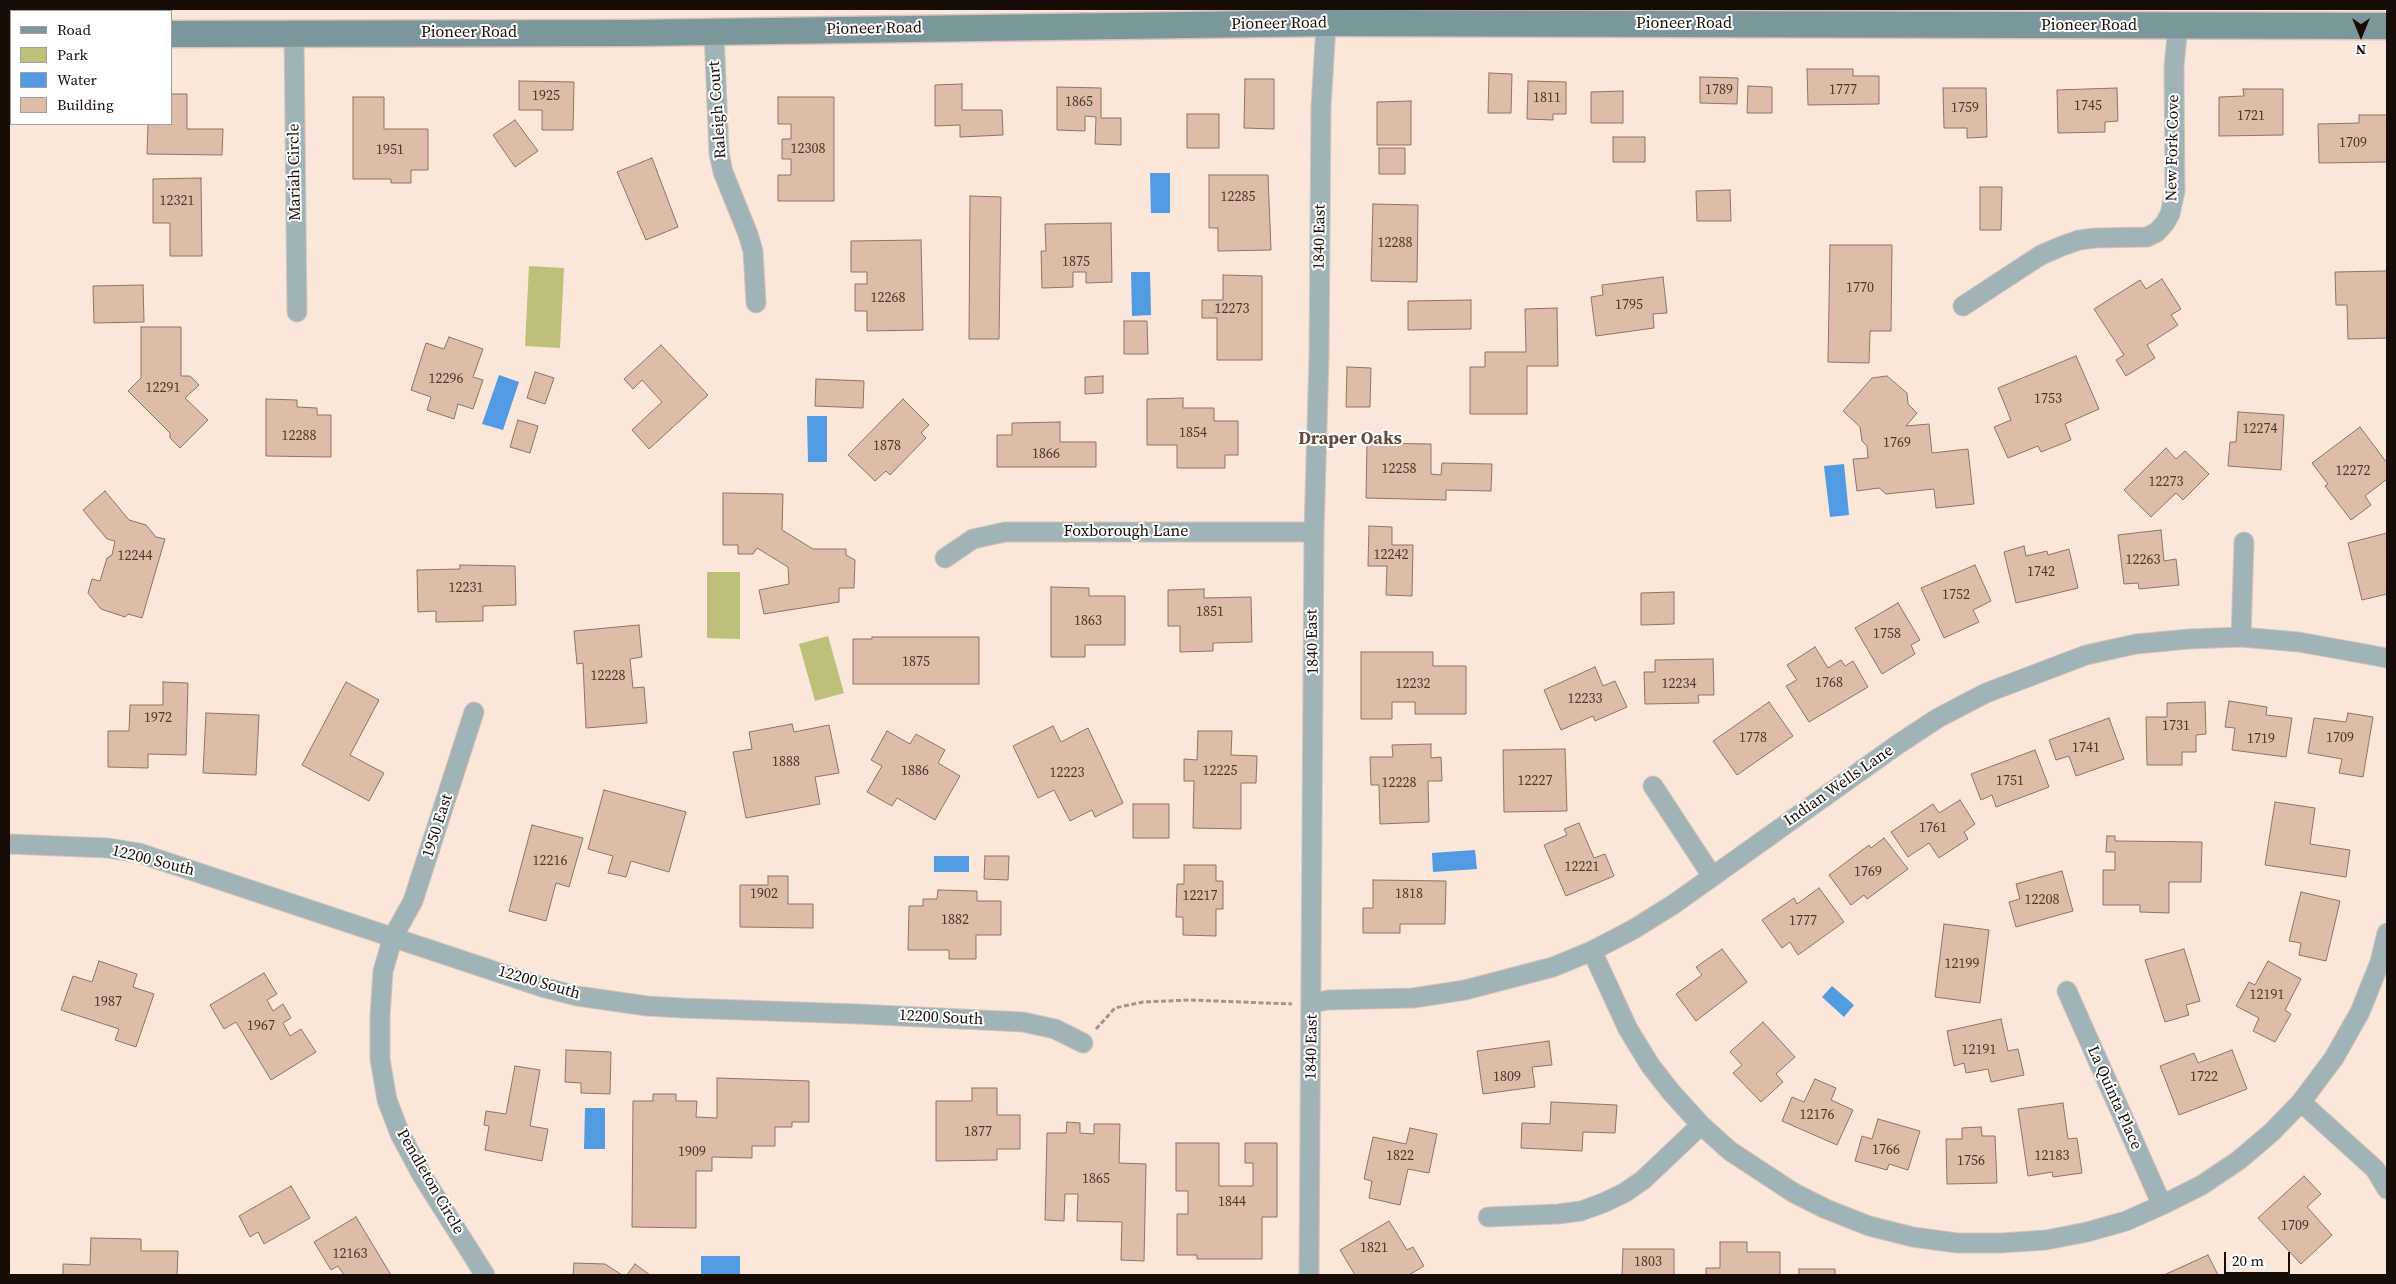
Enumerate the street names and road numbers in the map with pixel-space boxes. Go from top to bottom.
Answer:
street label: Pioneer Road [1231,14,1327,34]
street label: Pioneer Road [1636,14,1732,34]
street label: Pioneer Road [2041,16,2137,36]
street label: Pioneer Road [826,19,922,39]
street label: Pioneer Road [421,23,517,43]
street label: Raleigh Court [705,60,731,160]
street label: New Fork Cove [2162,94,2184,202]
street label: Mariah Circle [285,123,305,221]
street label: 1840 East [1310,204,1330,270]
street label: Foxborough Lane [1064,522,1188,542]
street label: 1840 East [1303,609,1323,675]
street label: Indian Wells Lane [1781,741,1897,831]
street label: 1950 East [419,792,457,860]
street label: 12200 South [110,841,196,881]
street label: 12200 South [496,962,582,1004]
street label: 12200 South [898,1006,984,1030]
street label: 1840 East [1302,1014,1322,1080]
street label: La Quinta Place [2083,1043,2145,1153]
street label: Pendleton Circle [392,1126,468,1238]

